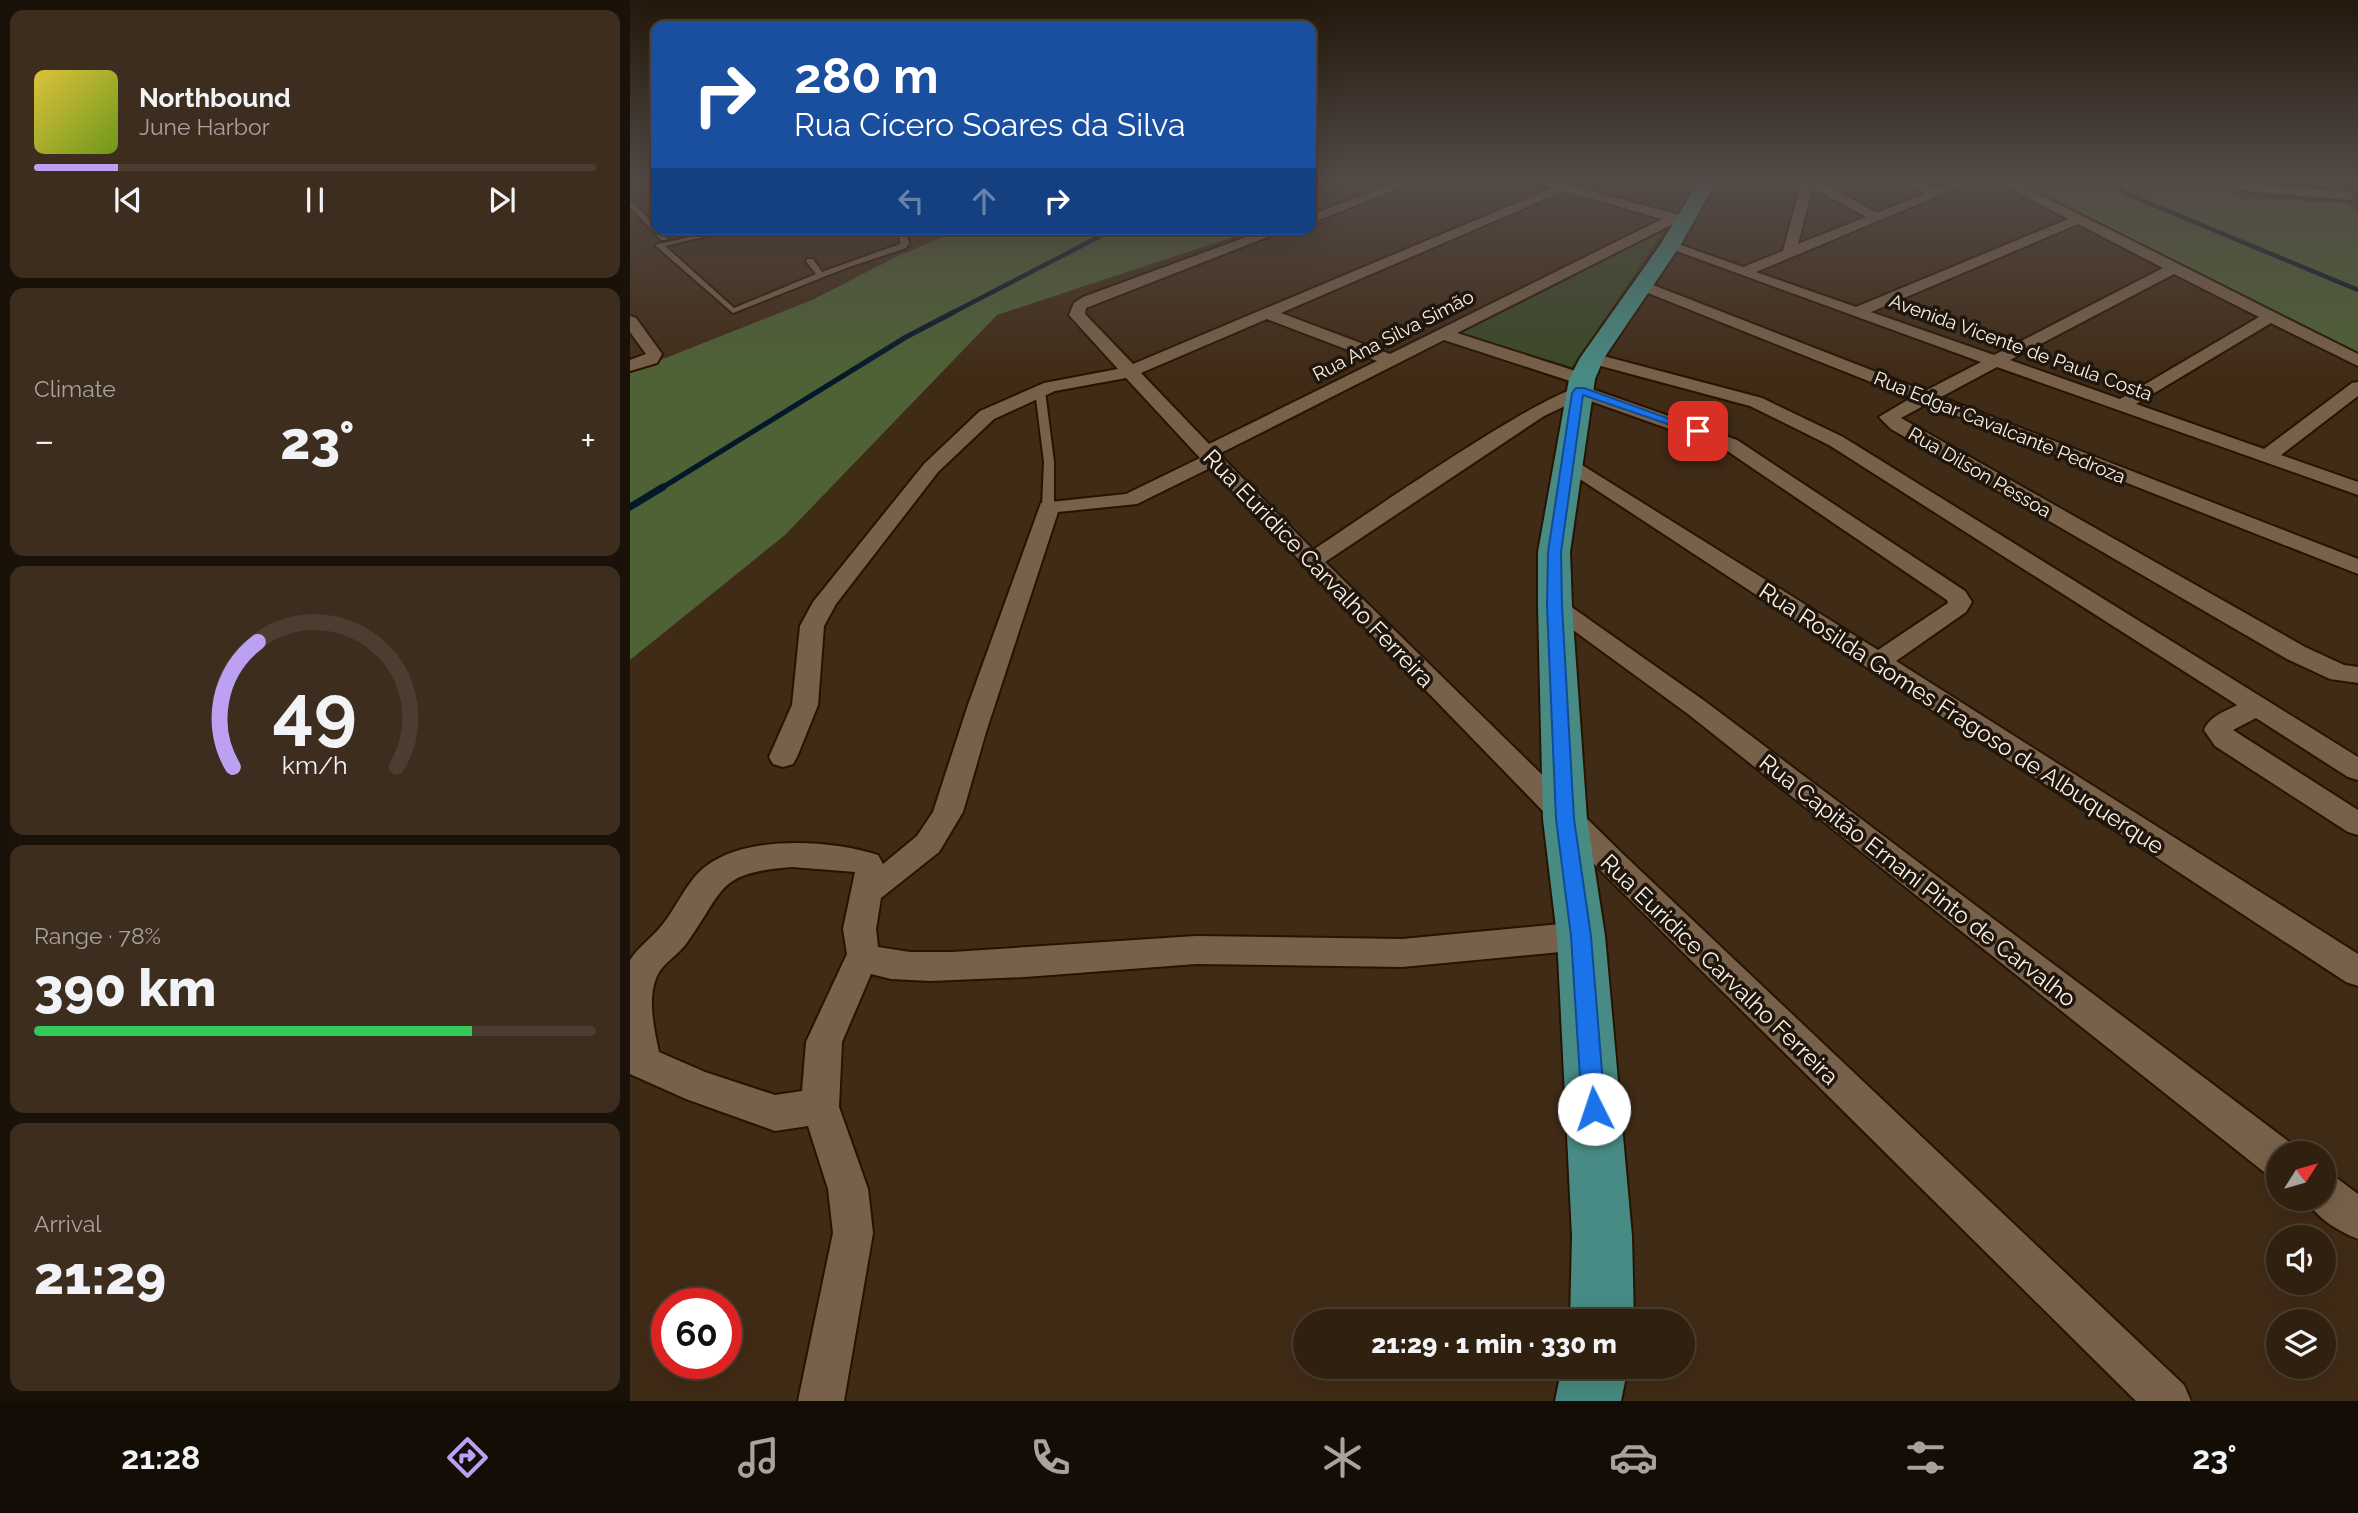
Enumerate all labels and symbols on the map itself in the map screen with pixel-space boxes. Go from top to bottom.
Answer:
street label: Rua Ana Silva Simão [1309,285,1477,385]
street label: Avenida Vicente de Paula Costa [1887,289,2155,405]
street label: Rua Edgar Cavalcante Pedroza [1871,366,2129,488]
pin [1668,401,1728,461]
street label: Rua Dilson Pessoa [1905,422,2055,522]
street label: Rua Euridice Carvalho Ferreira [1198,444,1440,692]
street label: Rua Rosilda Gomes Fragoso de Albuquerque [1755,577,2169,859]
street label: Rua Capitão Ernani Pinto de Carvalho [1754,748,2082,1012]
street label: Rua Euridice Carvalho Ferreira [1596,848,1844,1090]
position arrow [1557,1072,1631,1146]
north arrow [2266,1141,2336,1211]
speed limit sign: 60 [651,1288,742,1379]

